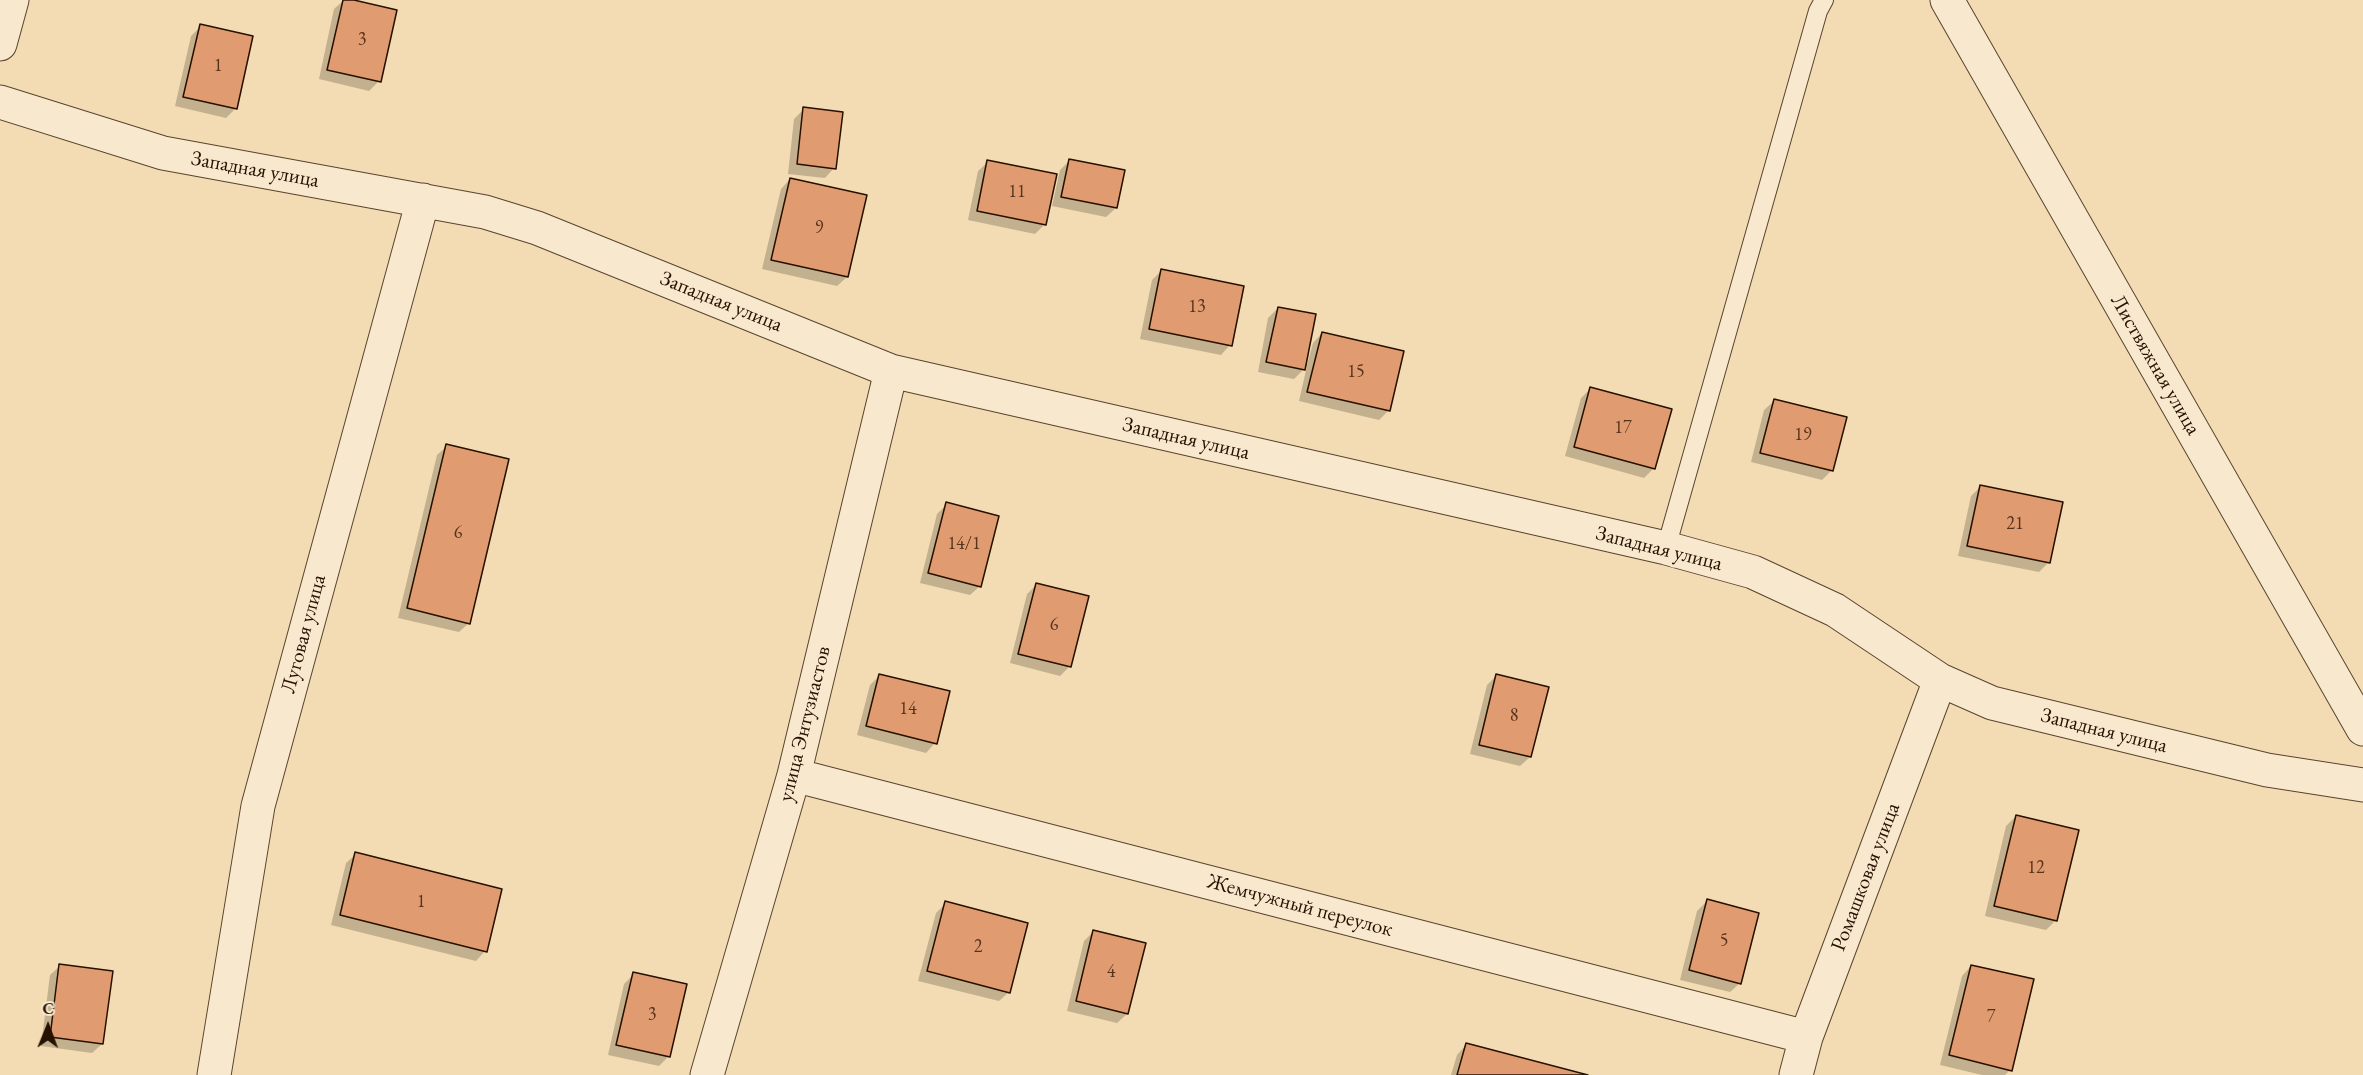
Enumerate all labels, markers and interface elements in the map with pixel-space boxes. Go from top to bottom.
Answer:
house number: 3 [358,29,366,51]
house number: 1 [214,55,222,77]
street label: Западная улица [189,146,321,194]
house number: 11 [1008,181,1026,203]
house number: 9 [815,217,823,239]
street label: Западная улица [656,266,786,338]
street label: Листвяжная улица [2105,290,2205,440]
house number: 13 [1188,296,1206,318]
house number: 15 [1347,361,1365,383]
street label: Западная улица [1120,412,1252,466]
house number: 17 [1614,417,1632,439]
house number: 19 [1794,424,1812,446]
house number: 21 [2006,513,2024,535]
street label: Западная улица [1593,521,1725,577]
house number: 6 [454,522,462,544]
house number: 14/1 [947,533,981,555]
street label: Луговая улица [276,572,332,696]
house number: 6 [1050,614,1058,636]
street label: улица Энтузиастов [774,644,836,804]
house number: 14 [899,698,917,720]
street label: Западная улица [2038,703,2170,759]
house number: 8 [1510,705,1518,727]
street label: Ромашковая улица [1826,799,1906,955]
house number: 12 [2027,857,2045,879]
street label: Жемчужный переулок [1205,869,1395,943]
house number: 1 [417,891,425,913]
house number: 5 [1720,930,1728,952]
house number: 2 [974,936,982,958]
house number: 4 [1107,961,1115,983]
north arrow [18,997,78,1057]
text: С [42,998,54,1019]
house number: 3 [648,1004,656,1026]
house number: 7 [1987,1006,1995,1028]

